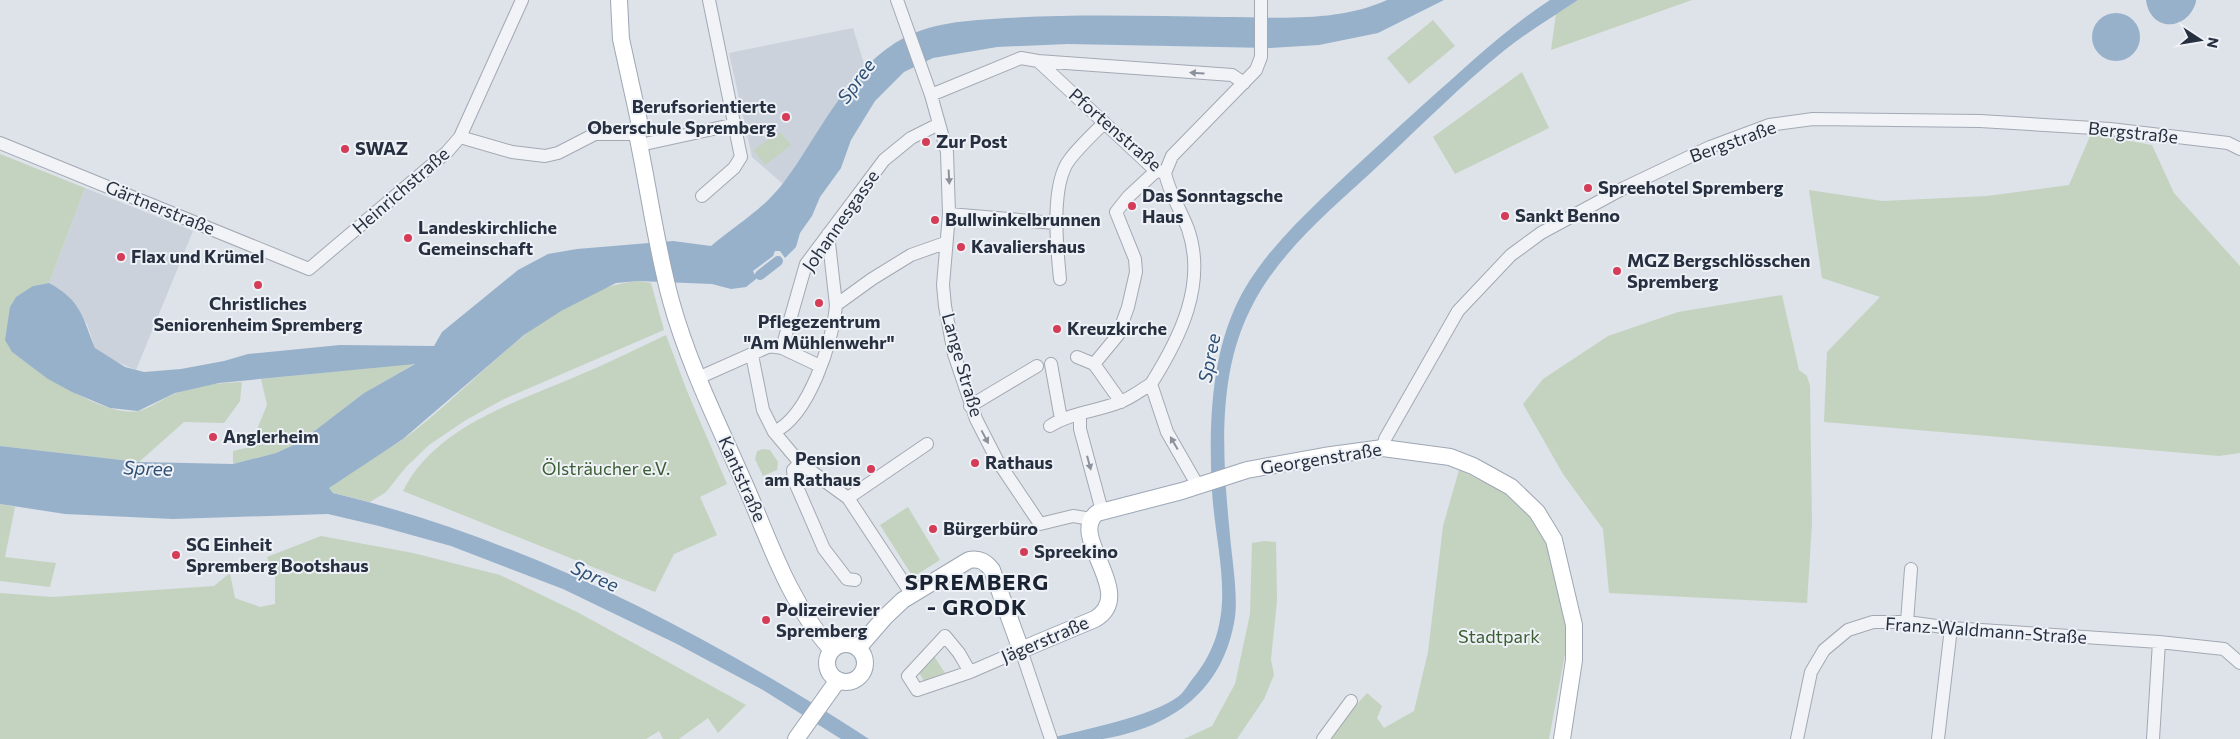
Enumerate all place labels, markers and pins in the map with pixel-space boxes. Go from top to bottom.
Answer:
place label: Berufsorientierte Oberschule Spremberg [587,95,776,138]
marker: Berufsorientierte Oberschule Spremberg [780,111,792,123]
place label: Zur Post [936,130,1008,152]
marker: Zur Post [920,136,932,148]
place label: SWAZ [355,137,408,159]
marker: SWAZ [339,143,351,155]
place label: Spreehotel Spremberg [1598,176,1783,198]
marker: Spreehotel Spremberg [1582,182,1594,194]
place label: Das Sonntagsche Haus [1142,184,1283,227]
marker: Das Sonntagsche Haus [1126,200,1138,212]
place label: Sankt Benno [1515,204,1620,226]
place label: Bullwinkelbrunnen [945,208,1101,230]
marker: Sankt Benno [1499,210,1511,222]
marker: Bullwinkelbrunnen [929,214,941,226]
place label: Landeskirchliche Gemeinschaft [418,216,557,259]
marker: Landeskirchliche Gemeinschaft [402,232,414,244]
place label: Kavaliershaus [971,235,1085,257]
marker: Kavaliershaus [955,241,967,253]
place label: Flax und Krümel [131,245,264,267]
place label: MGZ Bergschlösschen Spremberg [1627,249,1810,292]
marker: Flax und Krümel [115,251,127,263]
marker: MGZ Bergschlösschen Spremberg [1611,265,1623,277]
marker: Christliches Seniorenheim Spremberg [252,279,264,291]
place label: Christliches Seniorenheim Spremberg [154,292,363,335]
marker: Pflegezentrum "Am Mühlenwehr" [813,297,825,309]
place label: Pflegezentrum "Am Mühlenwehr" [743,310,895,353]
place label: Kreuzkirche [1067,317,1167,339]
marker: Kreuzkirche [1051,323,1063,335]
place label: Anglerheim [223,425,319,447]
marker: Anglerheim [207,431,219,443]
place label: Pension am Rathaus [764,447,861,490]
place label: Rathaus [985,451,1053,473]
marker: Rathaus [969,457,981,469]
marker: Pension am Rathaus [865,463,877,475]
place label: Bürgerbüro [943,517,1038,539]
marker: Bürgerbüro [927,523,939,535]
place label: SG Einheit Spremberg Bootshaus [186,533,369,576]
place label: Spreekino [1034,540,1118,562]
marker: Spreekino [1018,546,1030,558]
marker: SG Einheit Spremberg Bootshaus [170,549,182,561]
place label: Polizeirevier Spremberg [776,598,880,641]
marker: Polizeirevier Spremberg [760,614,772,626]

